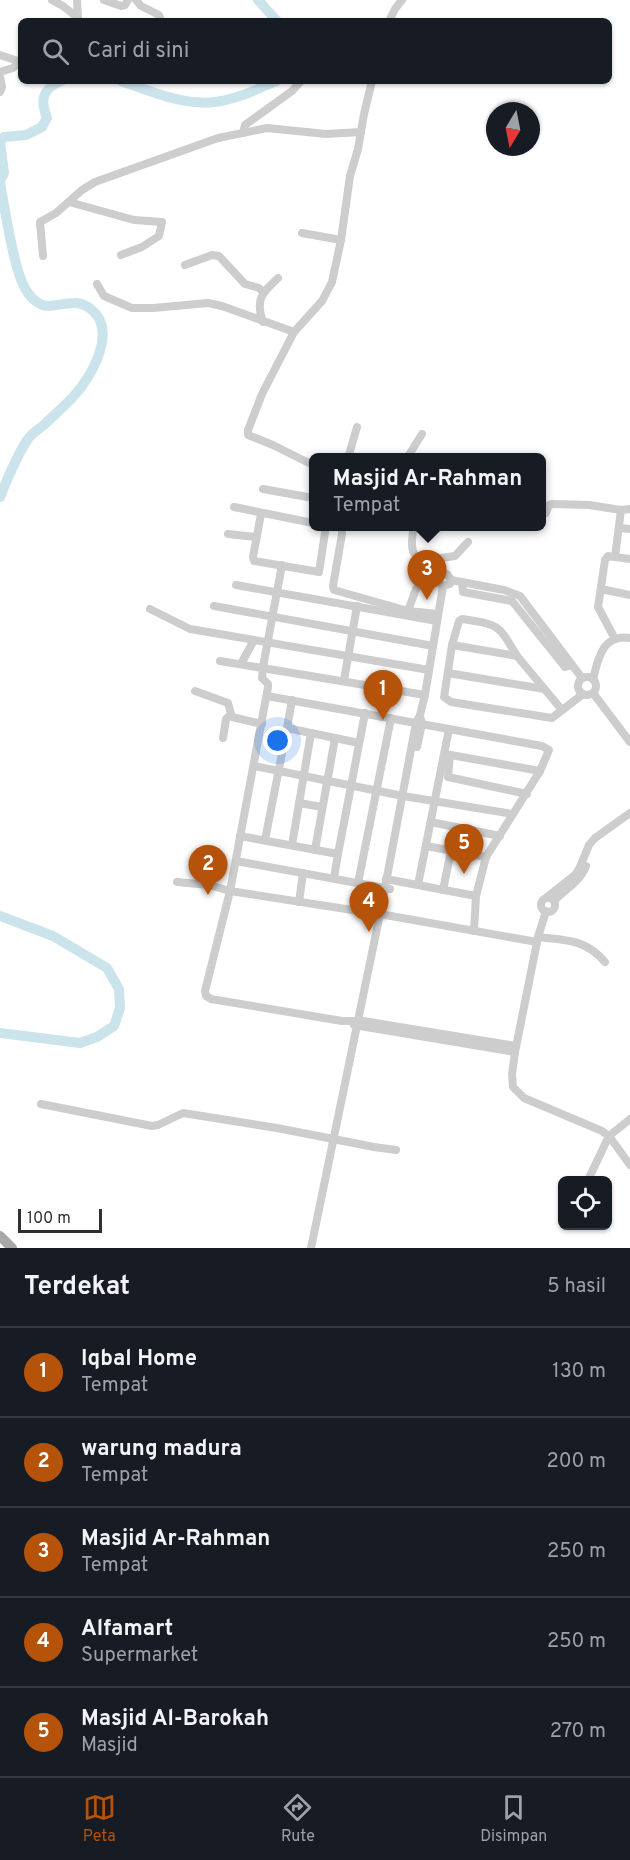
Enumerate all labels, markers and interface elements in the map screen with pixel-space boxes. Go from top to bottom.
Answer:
search box [18,18,612,84]
icon: search [39,35,72,68]
text: Cari di sini [87,38,189,65]
north arrow [486,102,540,156]
popup [309,453,546,531]
text: Masjid Ar-Rahman [333,466,522,493]
text: Tempat [333,493,400,519]
pin: 3 [408,550,446,600]
pin: 1 [364,670,403,720]
your location [263,726,292,755]
pin: 5 [444,824,484,874]
pin: 2 [188,846,228,895]
pin: 4 [350,882,388,932]
map controls [558,1176,612,1230]
button: locate [558,1176,612,1230]
scale bar [18,1206,102,1234]
text: 100 m [27,1209,71,1229]
text: Terdekat [24,1271,130,1304]
text: 5 hasil [547,1274,606,1300]
text: Iqbal Home [81,1346,197,1373]
text: 1 [40,1359,48,1385]
text: 130 m [552,1359,606,1385]
text: Tempat [81,1373,148,1399]
text: warung madura [81,1436,242,1463]
text: 2 [37,1449,50,1475]
text: 200 m [547,1449,606,1475]
text: Tempat [81,1463,148,1489]
text: Masjid Ar-Rahman [81,1526,270,1553]
text: 3 [38,1539,50,1565]
text: 250 m [547,1539,606,1565]
text: Tempat [81,1553,148,1579]
text: Alfamart [81,1616,173,1643]
text: 4 [37,1629,50,1655]
text: 250 m [547,1629,606,1655]
text: Supermarket [81,1643,198,1669]
text: Masjid Al-Barokah [81,1706,269,1733]
text: 5 [37,1719,50,1745]
text: 270 m [550,1719,606,1745]
text: Masjid [81,1733,138,1759]
tab: Peta [83,1791,116,1847]
tab: Rute [281,1791,315,1847]
tab: Disimpan [480,1791,547,1847]

